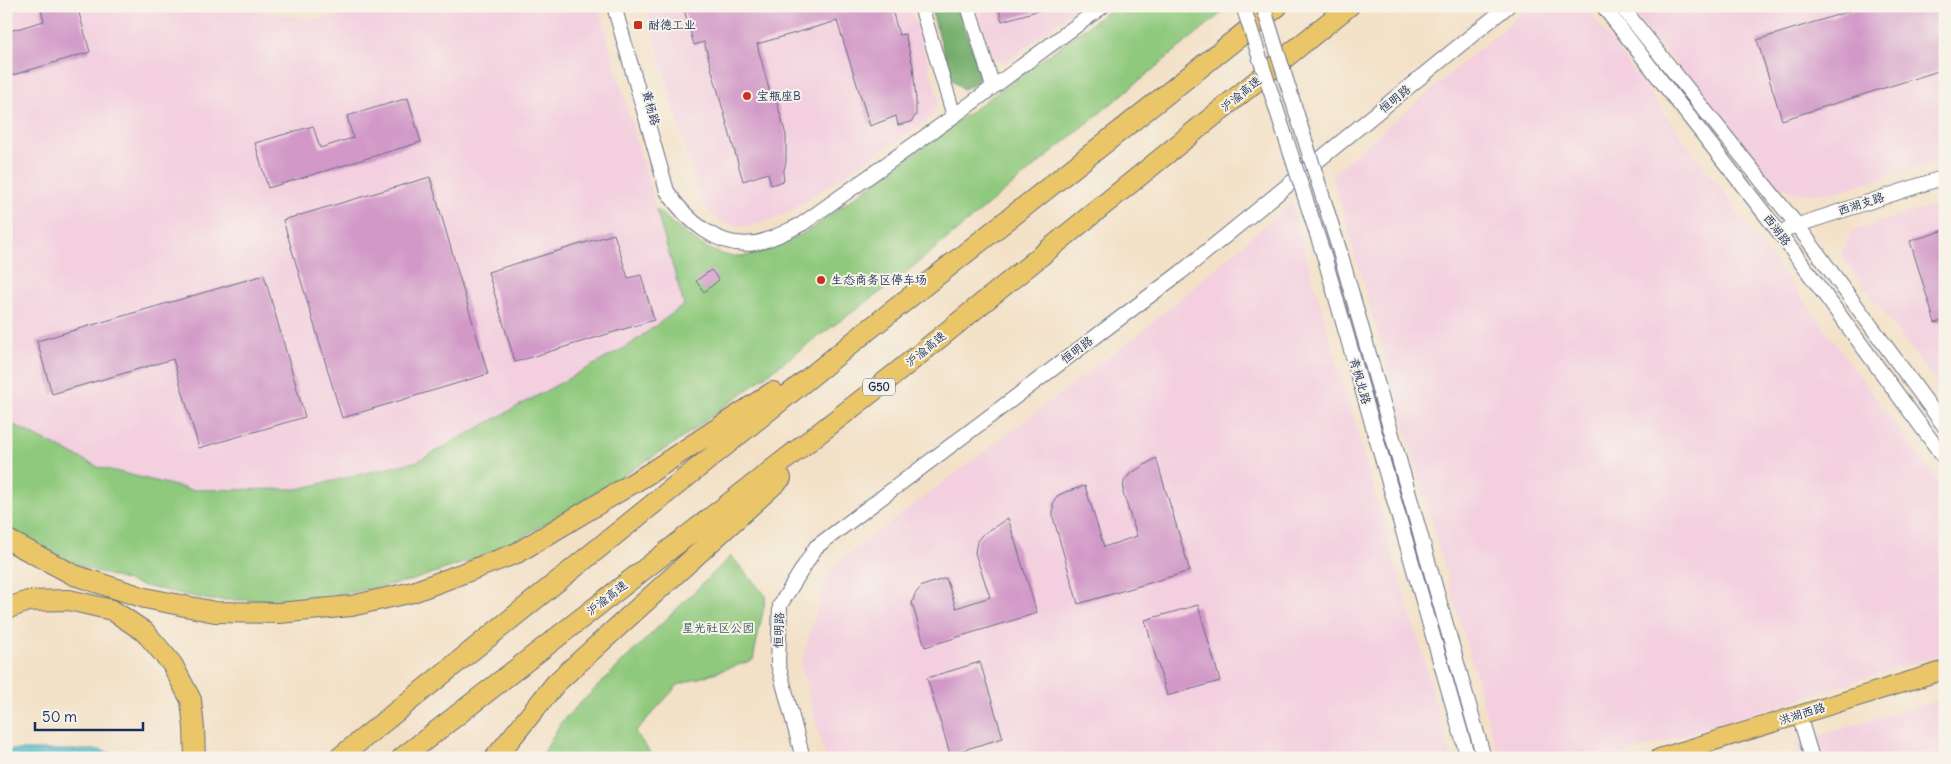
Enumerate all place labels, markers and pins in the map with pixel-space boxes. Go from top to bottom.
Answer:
place label: 耐德工业 [648,17,696,32]
marker: 耐德工业 [632,19,644,31]
place label: 宝瓶座B [757,88,801,103]
marker: 宝瓶座B [741,90,753,102]
place label: 生态商务区停车场 [831,272,927,287]
marker: 生态商务区停车场 [815,274,827,286]

